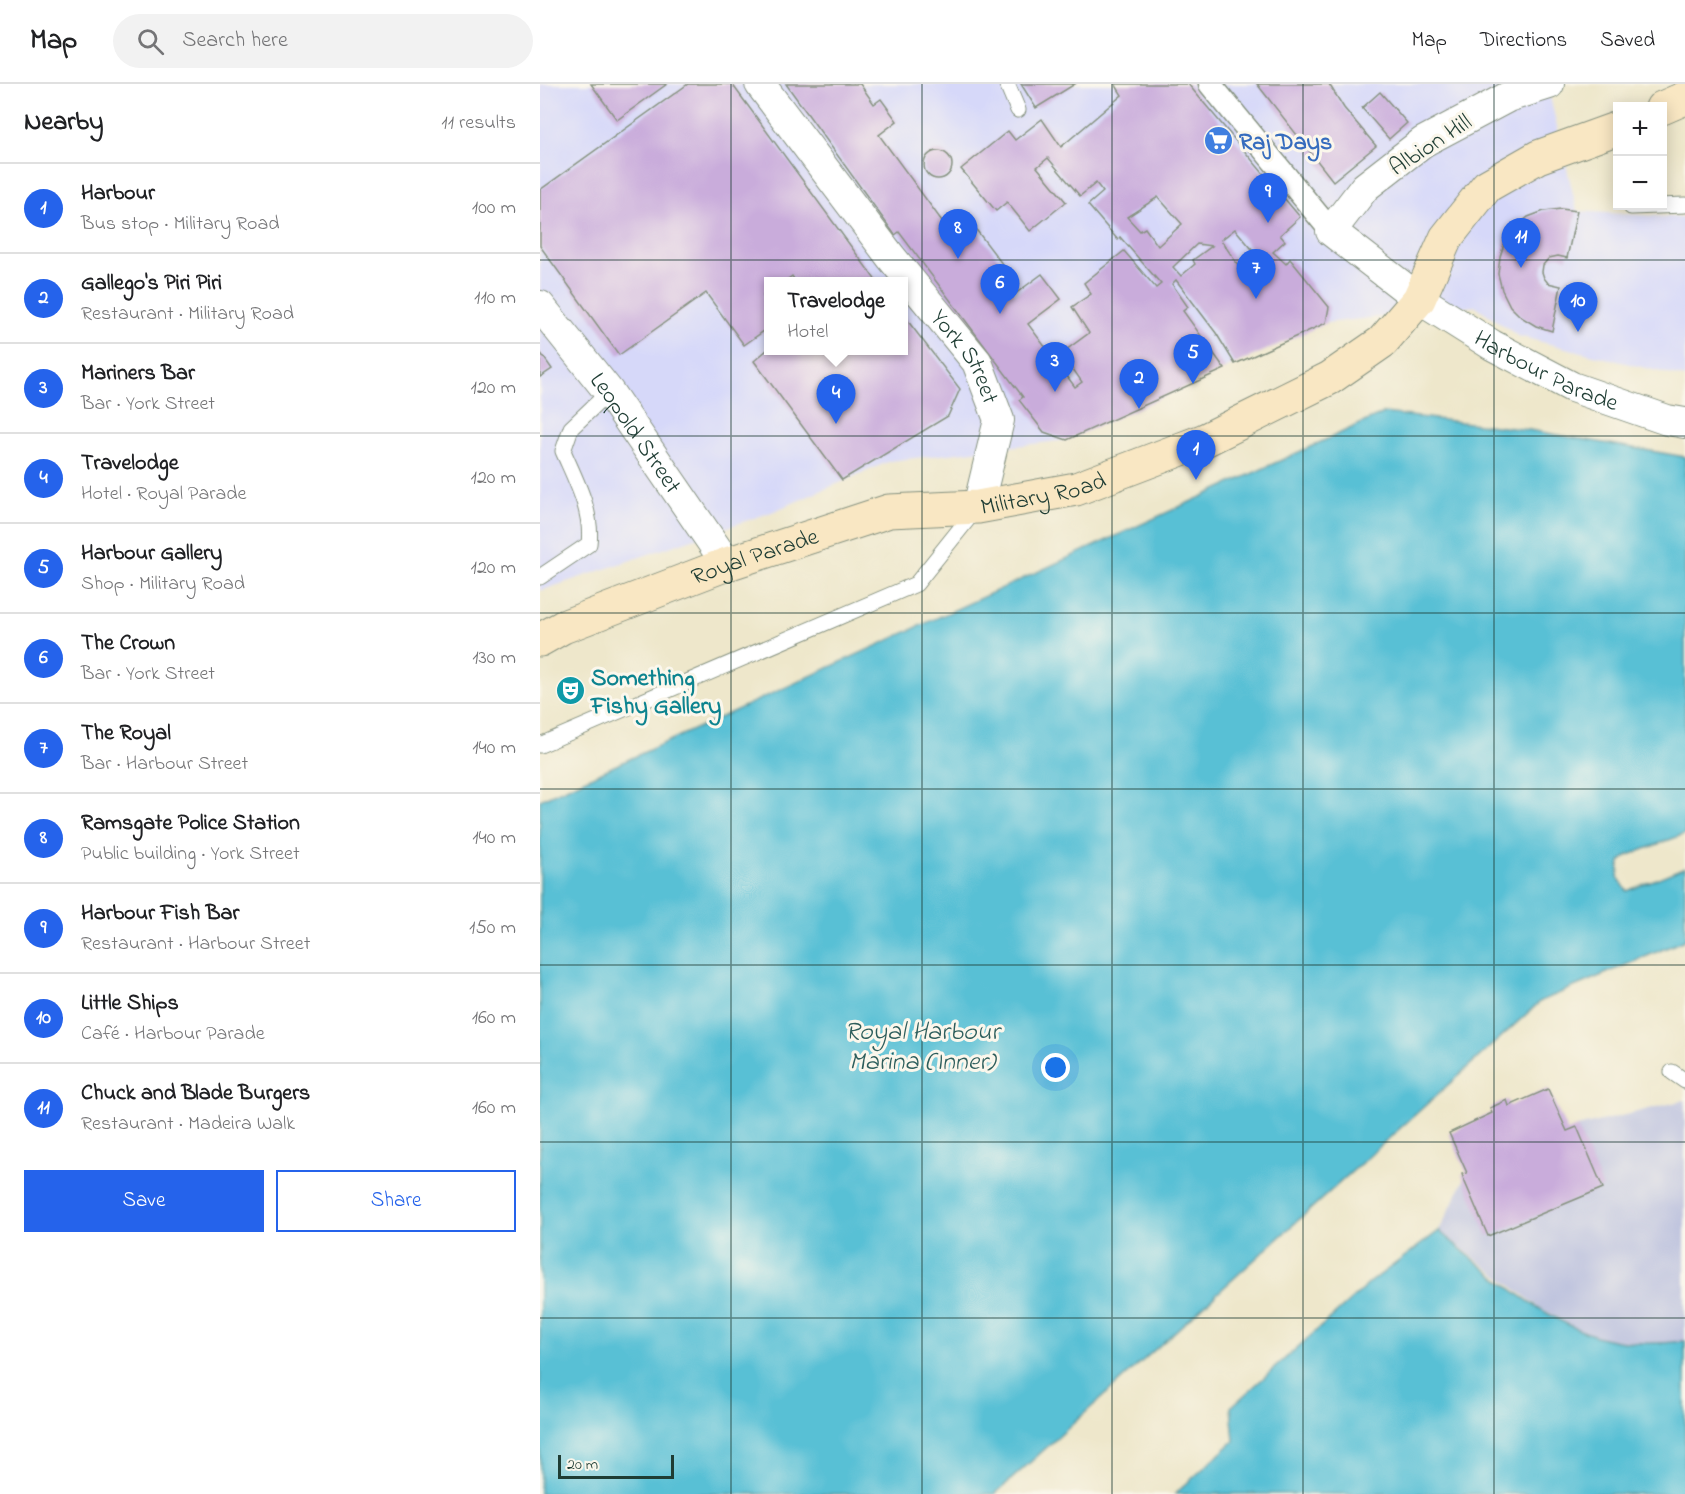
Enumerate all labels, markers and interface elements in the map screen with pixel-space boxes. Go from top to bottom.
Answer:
search box [113,14,533,68]
text: Map [30,21,77,62]
icon: search [134,25,167,58]
text: Search here [182,25,288,57]
text: Map [1411,26,1447,56]
text: Directions [1480,26,1567,56]
text: Saved [1600,26,1655,56]
map controls [1613,102,1667,210]
button: + [1613,102,1667,156]
text: Nearby [24,104,103,142]
street label: Albion Hill [1383,106,1480,186]
text: 11 results [441,109,516,138]
supermarket icon: Raj Days [1202,125,1234,157]
place label: Raj Days [1239,126,1332,162]
button: − [1613,156,1667,210]
pin: 9 [1248,174,1288,223]
text: Harbour [81,178,155,210]
text: 1 [40,194,47,223]
text: 100 m [472,194,516,223]
text: Bus stop · Military Road [81,210,280,239]
pin: 8 [938,210,978,259]
pin: 11 [1502,218,1540,268]
pin: 7 [1236,250,1276,299]
pin: 6 [980,264,1020,314]
text: Gallego's Piri Piri [81,268,222,300]
popup [764,277,908,355]
pin: 10 [1558,282,1598,332]
text: 2 [39,284,48,313]
text: 110 m [474,284,516,313]
text: Travelodge [787,286,885,318]
text: Restaurant · Military Road [81,300,294,329]
street label: York Street [921,303,1006,409]
text: Hotel [787,318,828,347]
street label: Harbour Parade [1466,323,1623,422]
pin: 5 [1174,334,1212,384]
pin: 3 [1036,342,1074,392]
text: Mariners Bar [81,358,195,390]
pin: 2 [1120,360,1158,409]
street label: Leopold Street [580,366,689,502]
text: 3 [39,374,48,403]
text: 120 m [471,374,516,403]
pin: 4 [816,374,856,424]
text: Bar · York Street [81,390,215,419]
pin: 1 [1176,430,1216,480]
text: Travelodge [81,448,179,480]
text: 4 [39,464,48,493]
text: 120 m [471,464,516,493]
street label: Military Road [978,464,1112,526]
text: Hotel · Royal Parade [81,480,246,509]
street label: Royal Parade [687,520,824,596]
text: Harbour Gallery [81,538,222,570]
text: 5 [38,554,49,583]
text: 120 m [471,554,516,583]
text: Shop · Military Road [81,570,245,599]
text: The Crown [81,628,175,660]
text: 6 [39,644,48,673]
text: 130 m [472,644,516,673]
text: Bar · York Street [81,660,215,689]
place label: Something Fishy Gallery [590,662,721,726]
theatre icon: Something Fishy Gallery [554,675,586,707]
text: The Royal [81,718,171,750]
text: 7 [39,734,48,763]
text: 140 m [472,734,516,763]
text: Bar · Harbour Street [81,750,248,779]
text: Ramsgate Police Station [81,808,300,840]
text: 8 [40,824,47,853]
text: 140 m [472,824,516,853]
text: Public building · York Street [81,840,300,869]
text: Harbour Fish Bar [81,898,239,930]
text: 9 [40,914,47,943]
text: 150 m [469,914,516,943]
text: Restaurant · Harbour Street [81,930,311,959]
text: Little Ships [81,988,179,1020]
text: 10 [36,1004,51,1033]
text: 160 m [472,1004,516,1033]
water label: Royal Harbour Marina (Inner) [845,1014,1002,1082]
text: Café · Harbour Parade [81,1020,265,1049]
your location [1041,1053,1070,1082]
text: Chuck and Blade Burgers [81,1078,310,1110]
text: 11 [37,1094,50,1123]
text: 160 m [472,1094,516,1123]
text: Restaurant · Madeira Walk [81,1110,295,1139]
button: Save [24,1170,264,1232]
button: Share [276,1170,516,1232]
scale bar [558,1452,674,1480]
text: 20 m [567,1453,598,1477]

